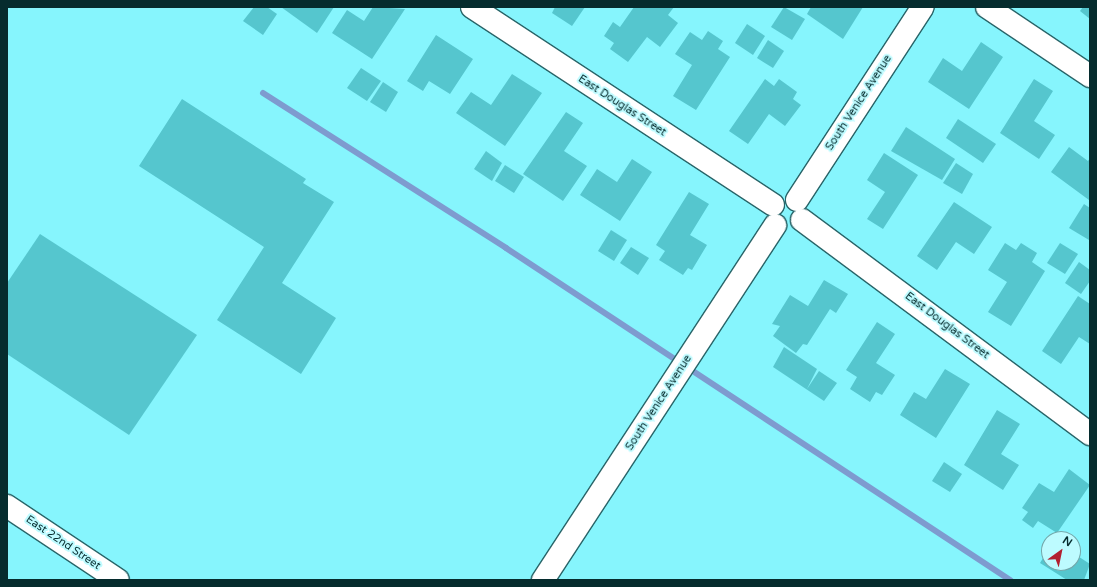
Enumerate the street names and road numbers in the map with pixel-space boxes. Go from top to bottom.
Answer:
street label: South Venice Avenue [823,53,895,153]
street label: East Douglas Street [576,73,668,139]
street label: East Douglas Street [902,290,992,362]
street label: South Venice Avenue [623,353,695,453]
street label: East 22nd Street [23,513,103,573]

